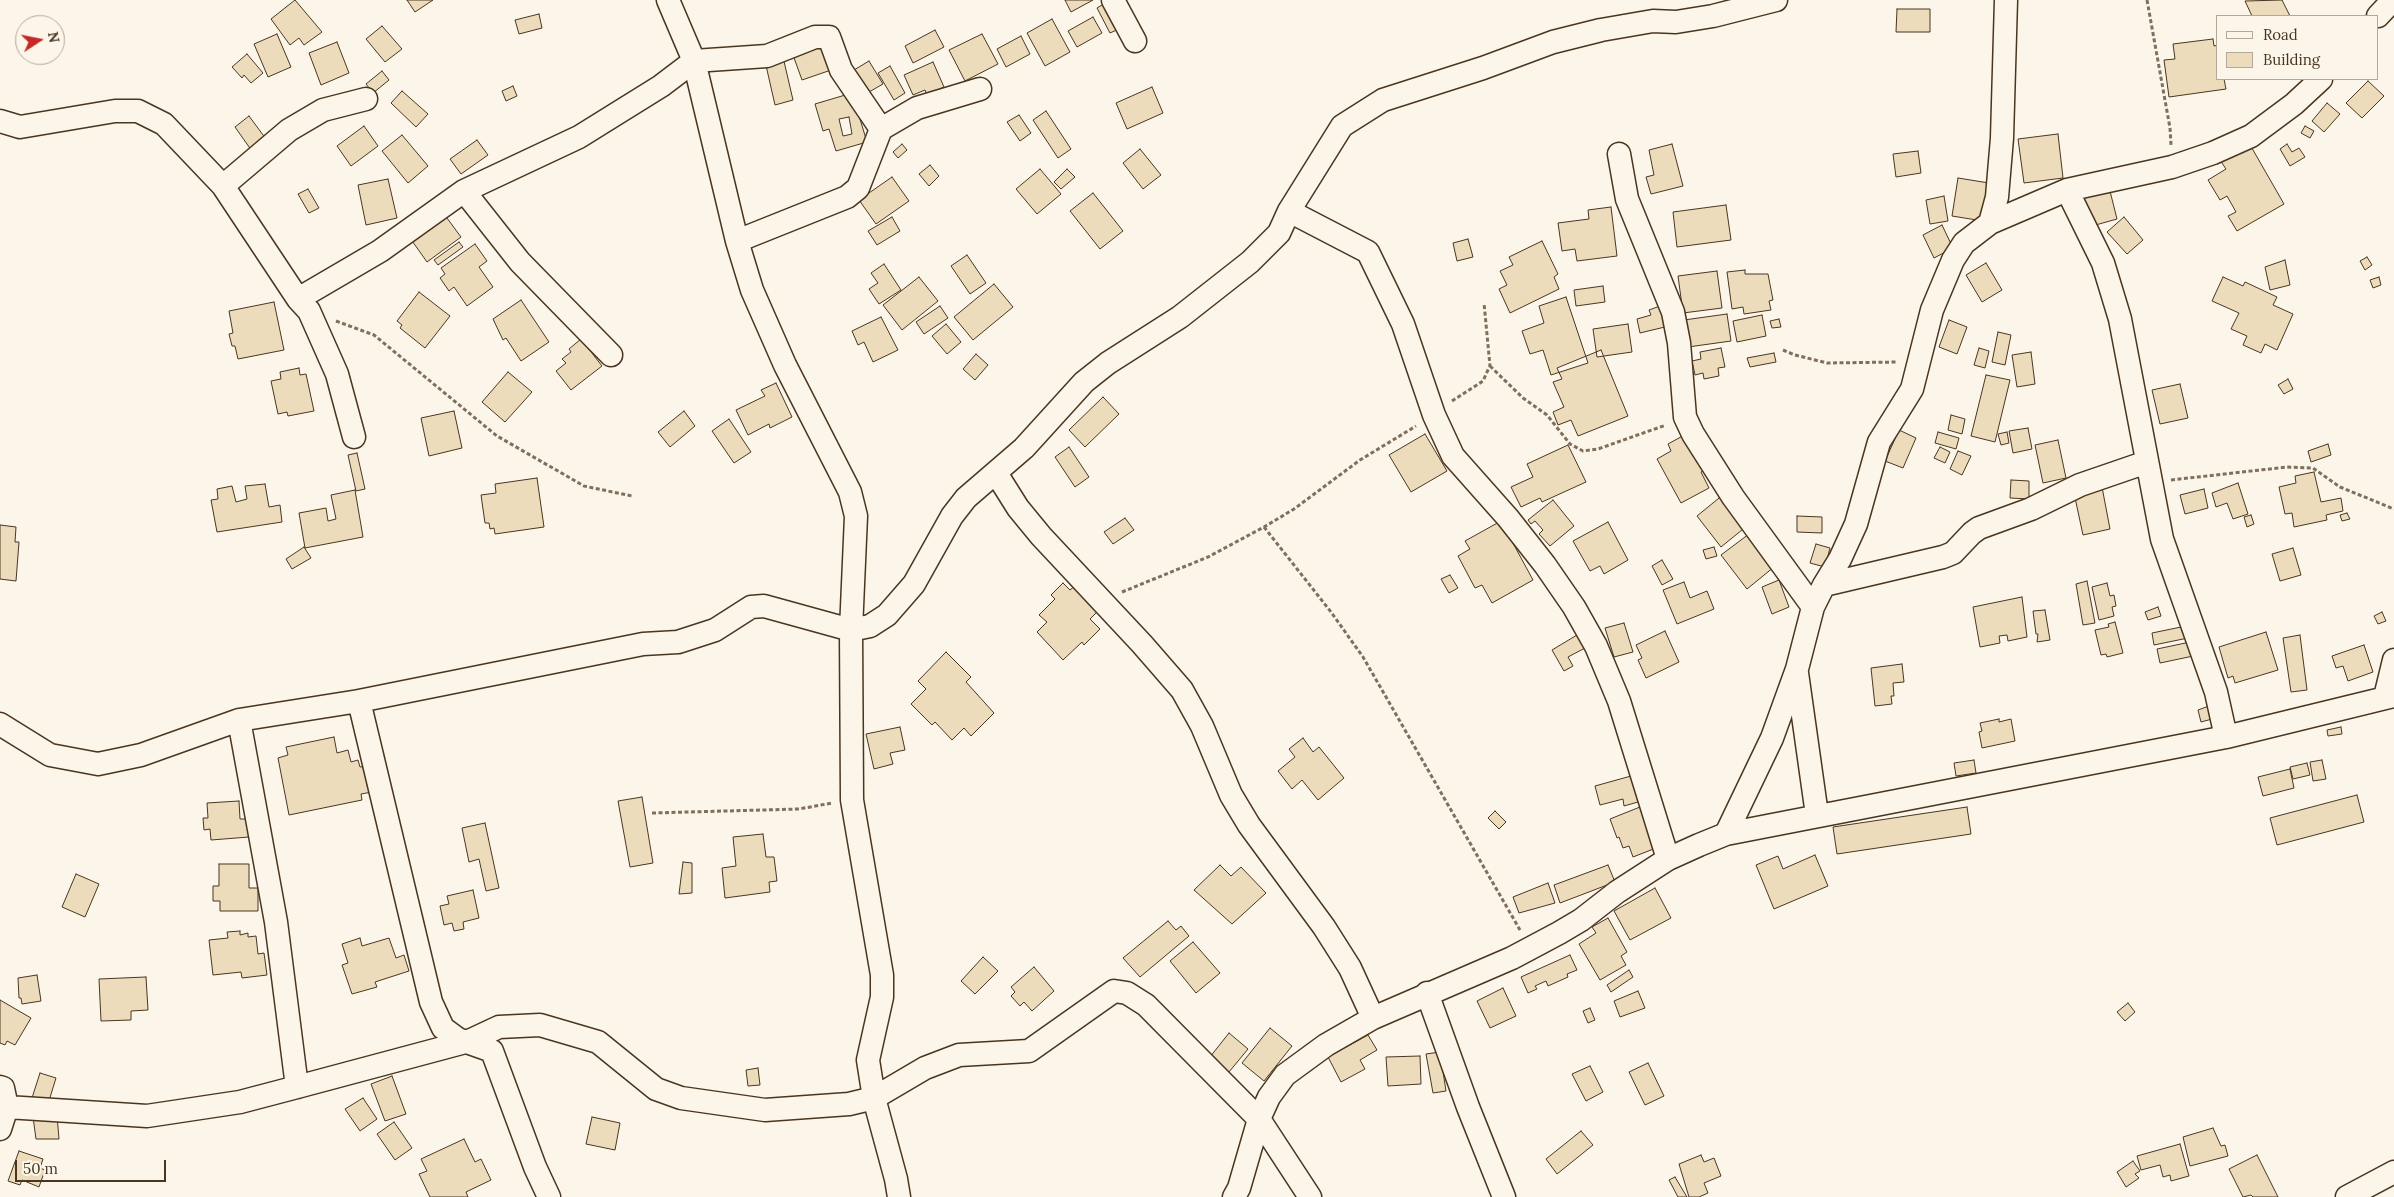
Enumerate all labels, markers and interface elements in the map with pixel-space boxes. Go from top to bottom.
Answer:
north arrow [15,15,65,65]
legend [2216,15,2379,80]
text: Road [2263,25,2298,44]
text: N [44,30,64,44]
text: Building [2263,50,2320,69]
scale bar [18,1150,169,1182]
text: 50 m [23,1159,58,1178]

